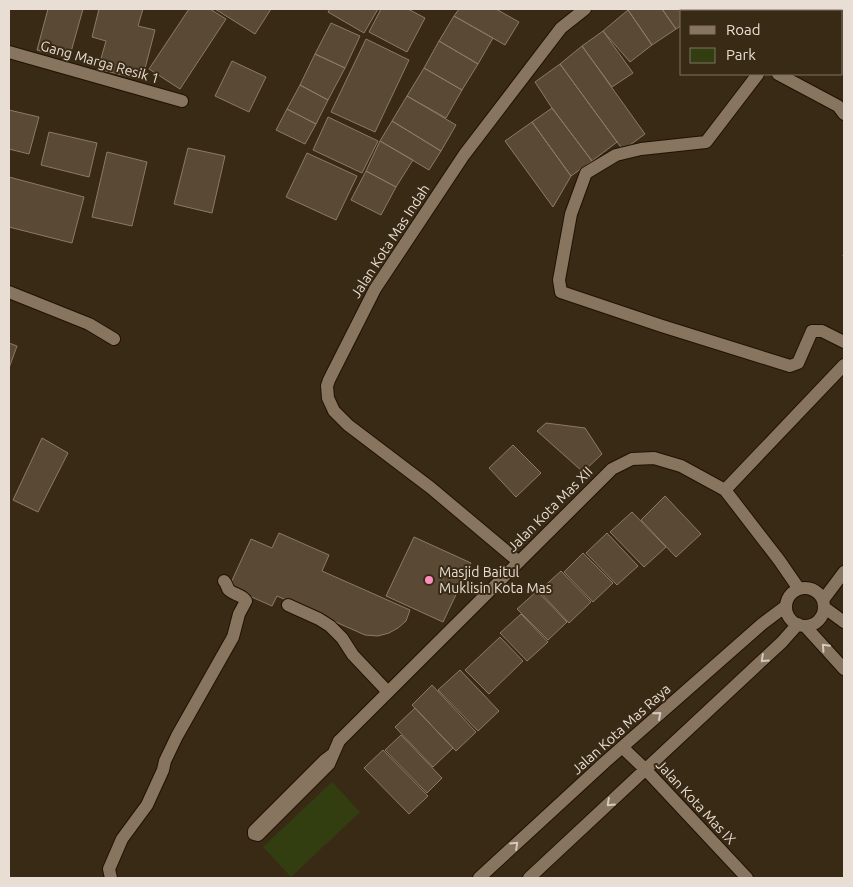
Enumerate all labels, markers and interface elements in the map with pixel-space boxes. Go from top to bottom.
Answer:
legend [680,10,843,75]
text: Road [726,21,761,38]
street label: Gang Marga Resik 1 [39,37,161,87]
text: Park [726,46,756,63]
street label: Jalan Kota Mas Indah [347,181,433,301]
street label: Jalan Kota Mas XII [504,463,596,555]
place label: Masjid Baitul Muklisin Kota Mas [439,564,552,596]
marker: Masjid Baitul Muklisin Kota Mas [423,574,435,586]
one-way arrow [822,644,831,653]
one-way arrow [760,653,769,662]
street label: Jalan Kota Mas Raya [568,681,674,777]
one-way arrow [653,712,662,721]
street label: Jalan Kota Mas IX [653,757,739,848]
one-way arrow [606,797,615,806]
one-way arrow [509,842,518,851]

